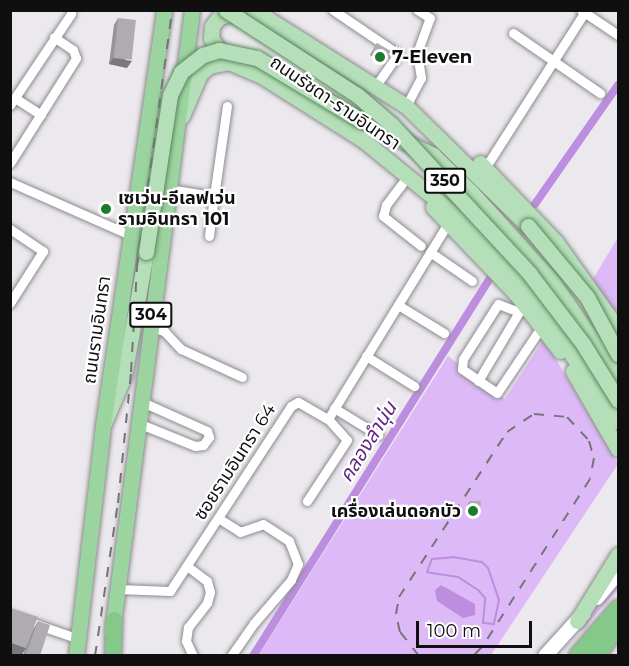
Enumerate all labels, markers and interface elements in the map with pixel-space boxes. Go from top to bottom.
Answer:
place label: 7-Eleven [392,46,472,68]
marker: 7-Eleven [373,50,387,64]
street label: ถนนรัชดา-รามอินทรา [266,51,404,155]
road number: 350 [424,168,466,194]
place label: เซเว่น-อีเลฟเว่น รามอินทรา 101 [118,188,236,230]
marker: เซเว่น-อีเลฟเว่น รามอินทรา 101 [99,202,113,216]
street label: ถนนรามอินทรา [79,275,115,385]
road number: 304 [128,302,174,328]
water label: คลองลำนุ่น [334,397,402,487]
street label: ซอยรามอินทรา 64 [189,400,281,524]
place label: เครื่องเล่นดอกบัว [331,500,461,522]
marker: เครื่องเล่นดอกบัว [466,504,480,518]
scale bar [419,609,534,647]
text: 100 m [427,620,481,642]

